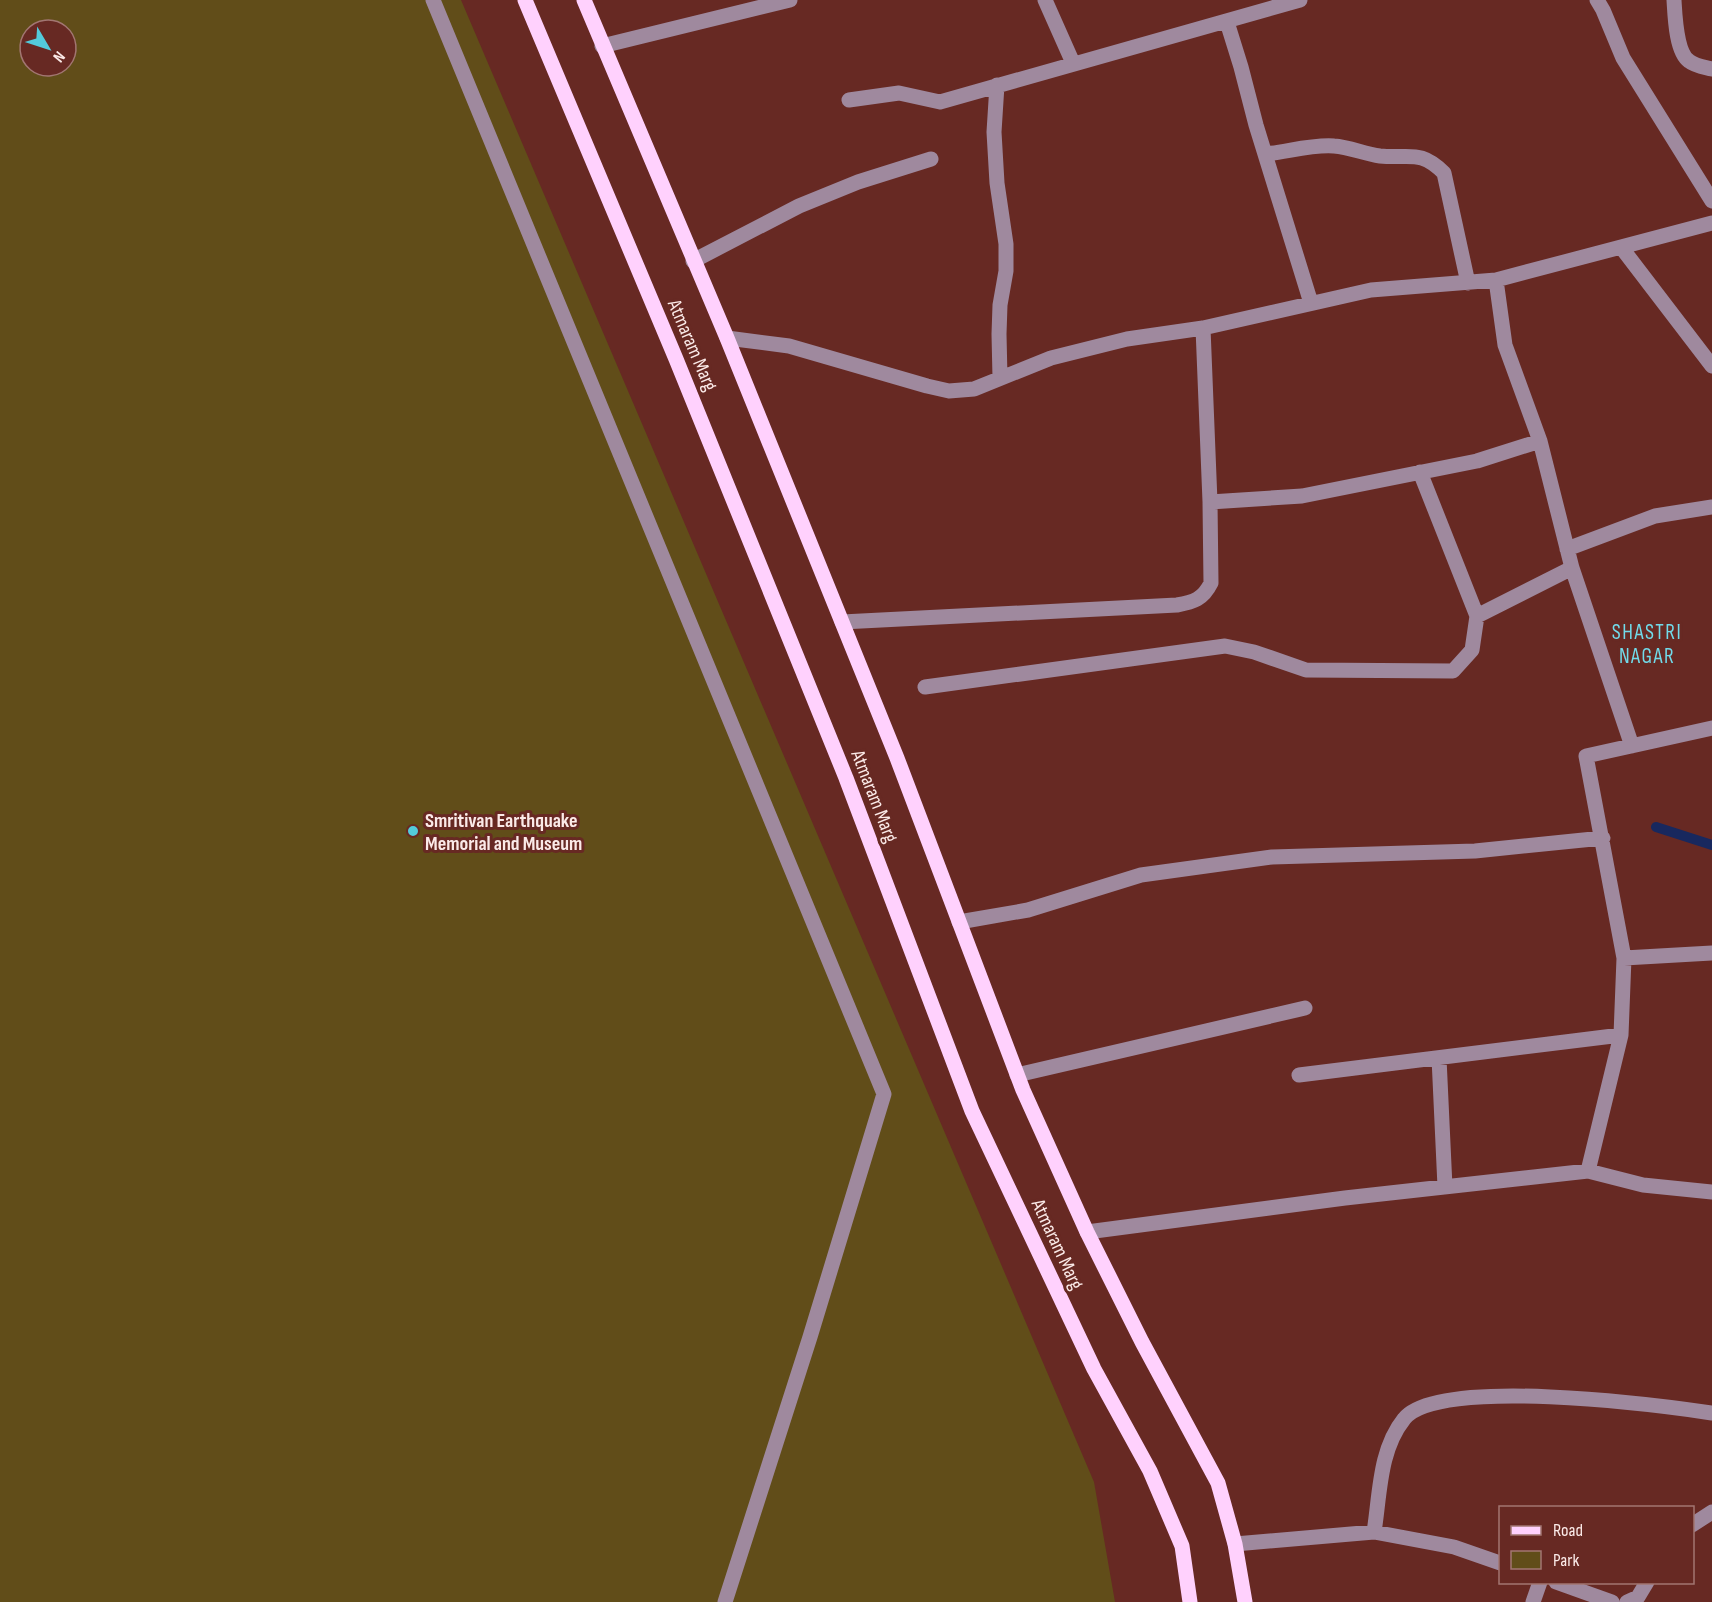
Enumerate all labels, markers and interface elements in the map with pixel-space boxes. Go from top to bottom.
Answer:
north arrow [18,18,78,78]
text: N [48,47,69,66]
street label: Atmaram Marg [662,295,722,395]
district label: SHASTRI NAGAR [1612,620,1682,669]
street label: Atmaram Marg [845,746,903,846]
place label: Smritivan Earthquake Memorial and Museum [425,809,582,856]
marker: Smritivan Earthquake Memorial and Museum [406,824,420,838]
street label: Atmaram Marg [1025,1194,1089,1294]
legend [1499,1506,1694,1584]
text: Road [1553,1520,1583,1541]
text: Park [1553,1550,1579,1571]

